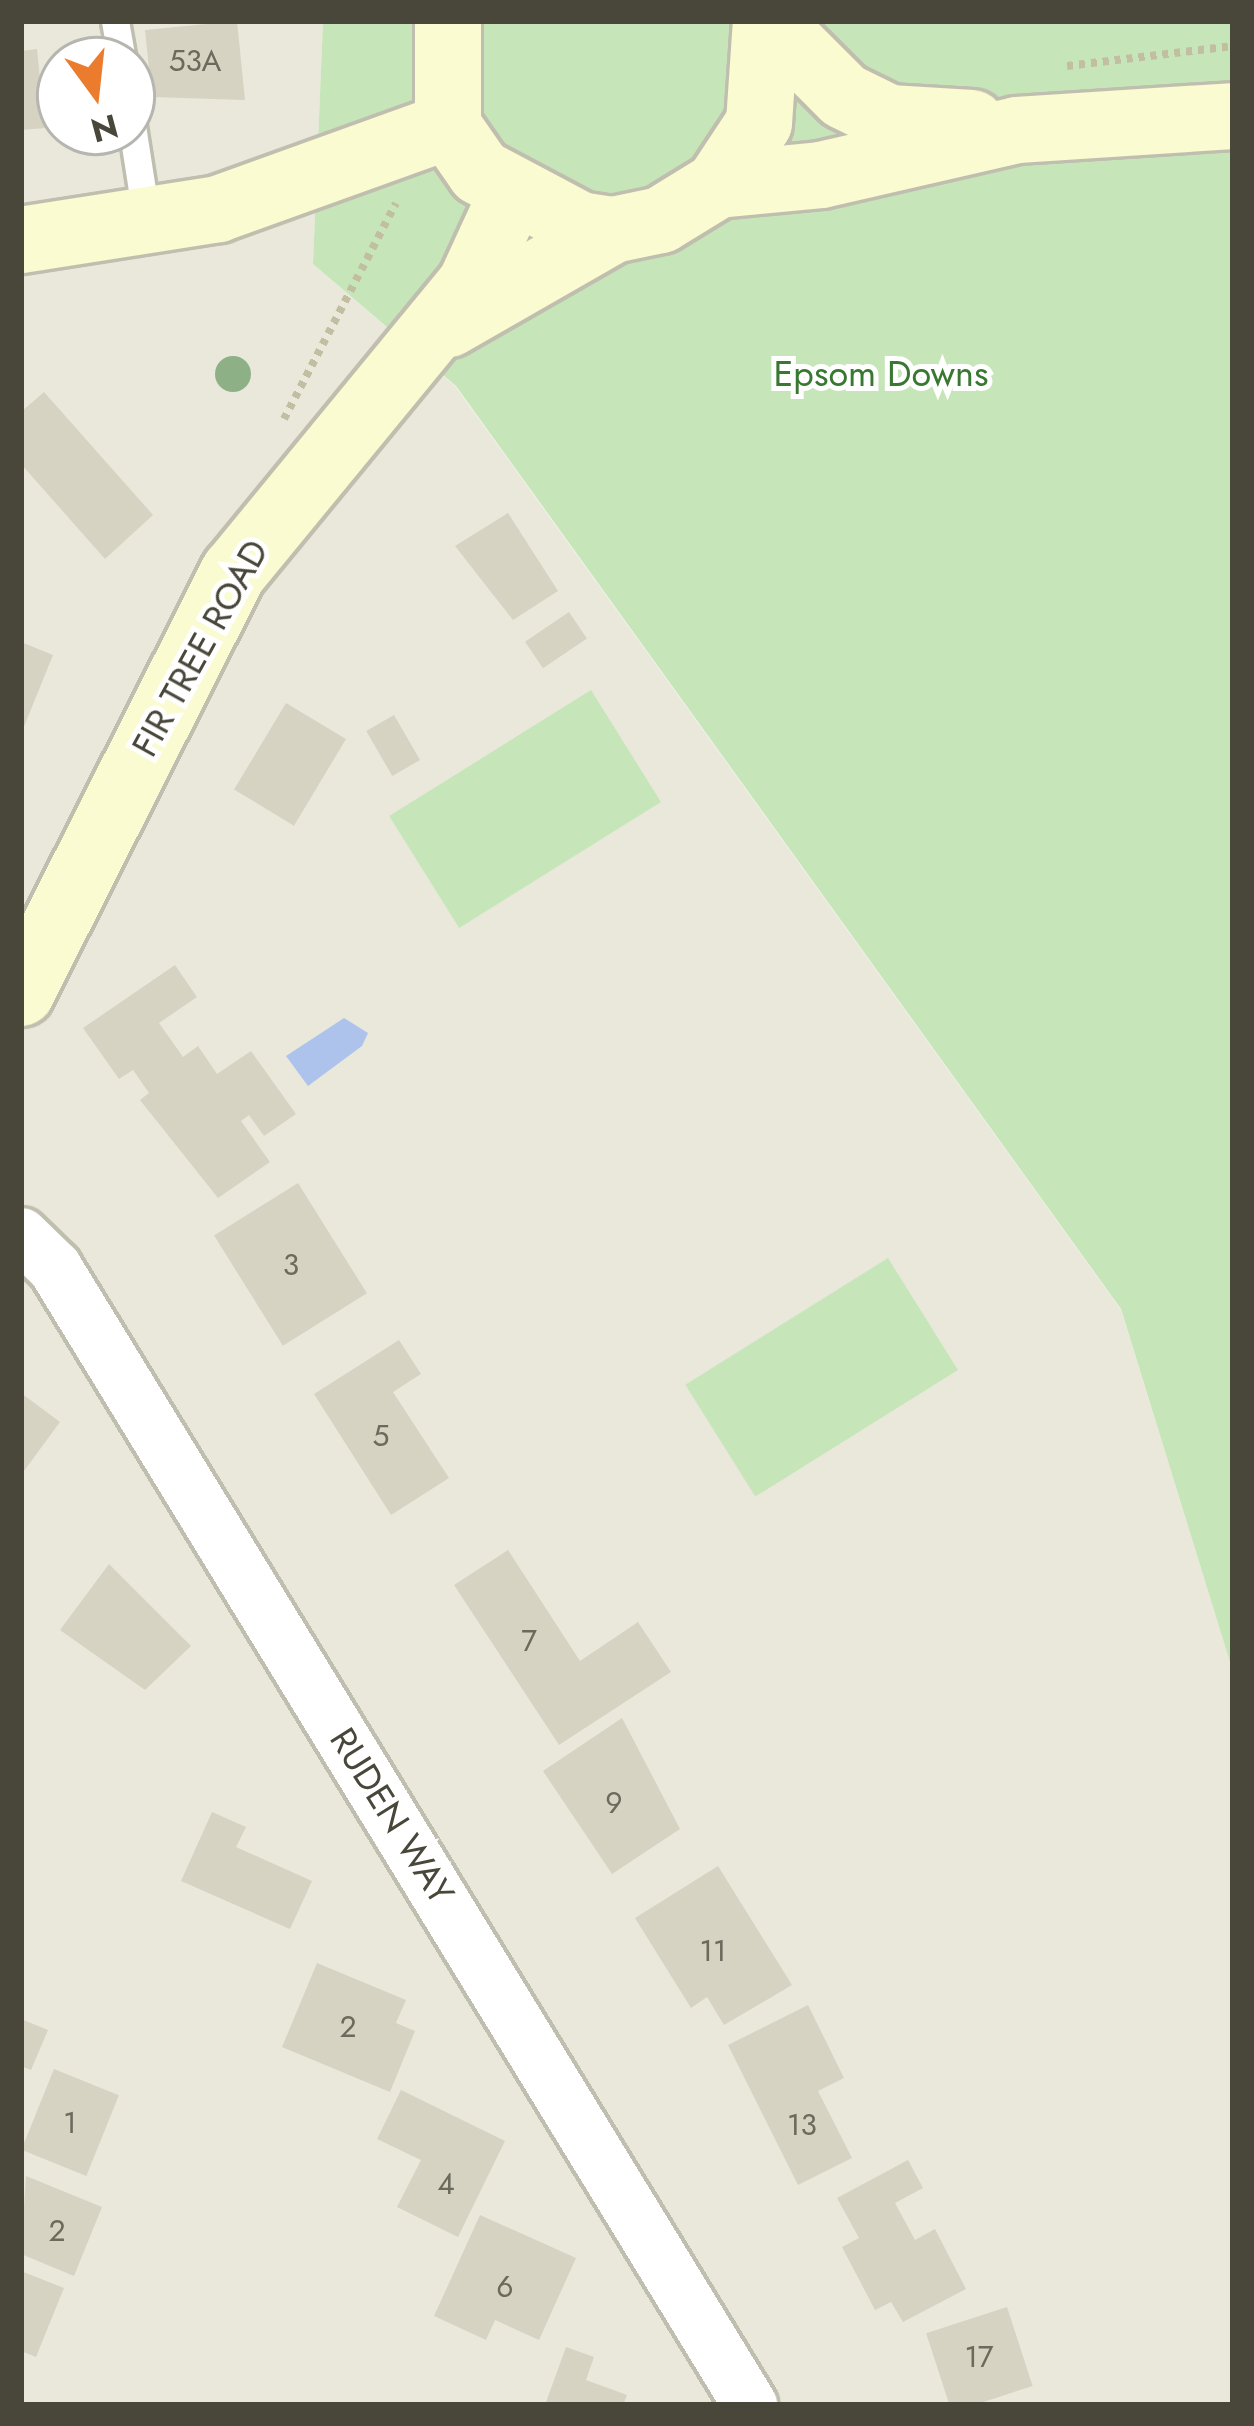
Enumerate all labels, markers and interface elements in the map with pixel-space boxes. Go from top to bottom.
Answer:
north arrow [36,36,156,156]
house number: 53A [169,43,221,79]
text: N [86,102,123,154]
park label: Epsom Downs [774,352,988,396]
street label: FIR TREE ROAD [123,532,277,764]
house number: 3 [283,1247,299,1283]
house number: 5 [373,1418,389,1454]
house number: 7 [521,1623,537,1659]
street label: RUDEN WAY [321,1720,463,1912]
house number: 9 [605,1785,623,1821]
house number: 11 [700,1933,726,1969]
house number: 2 [339,2009,357,2045]
house number: 1 [63,2105,77,2141]
house number: 13 [787,2107,817,2143]
house number: 4 [437,2166,455,2202]
house number: 2 [48,2213,66,2249]
house number: 6 [496,2269,514,2305]
house number: 17 [964,2339,994,2375]

